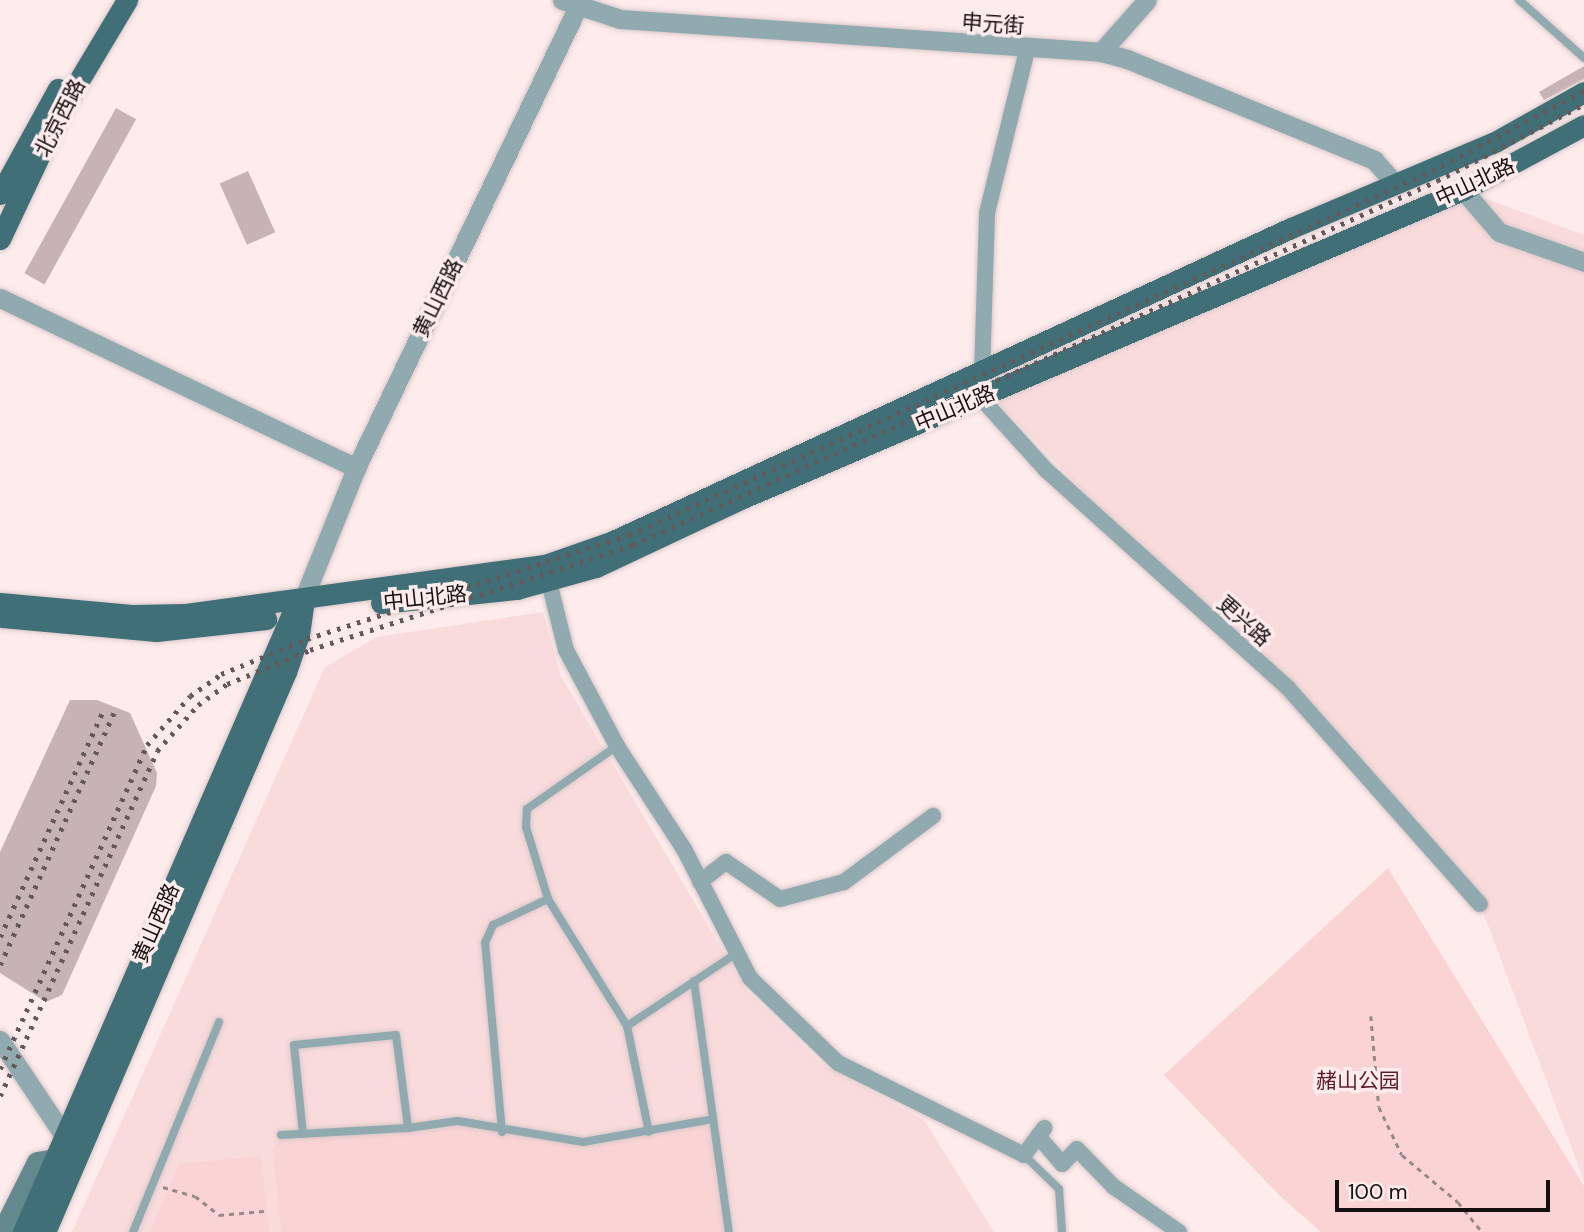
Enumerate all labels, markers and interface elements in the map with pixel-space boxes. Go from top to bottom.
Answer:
street label: 申元街 [961,9,1025,39]
street label: 北京西路 [30,75,90,161]
street label: 中山北路 [1432,153,1518,211]
street label: 黄山西路 [408,255,468,341]
street label: 中山北路 [911,380,999,436]
street label: 中山北路 [382,581,468,615]
street label: 更兴路 [1212,591,1276,651]
street label: 黄山西路 [127,880,185,966]
park label: 赭山公园 [1316,1068,1400,1094]
scale bar [1339,1166,1554,1210]
text: 100 m [1348,1178,1408,1206]

